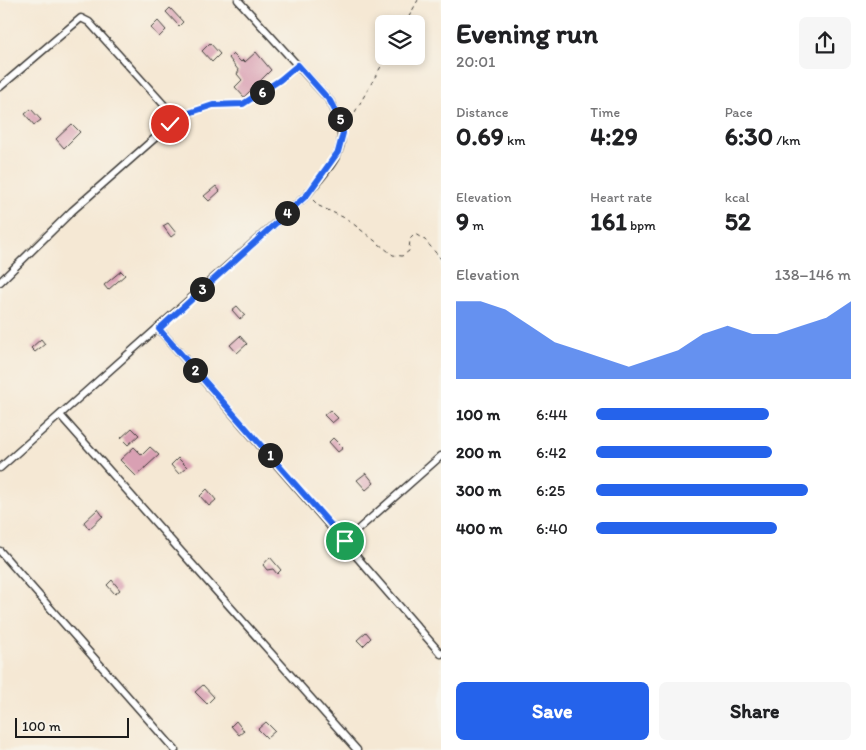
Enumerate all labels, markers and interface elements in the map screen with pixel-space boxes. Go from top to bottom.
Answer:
map controls [375,15,425,65]
button: layers [375,15,425,65]
text: Evening run [456,16,598,50]
button: share [799,17,851,69]
text: 20:01 [456,52,495,71]
pin: 6 [250,80,274,104]
text: 6 [259,84,266,101]
pin [149,103,191,145]
text: Distance [456,104,508,121]
text: Time [590,104,620,121]
text: Pace [725,104,753,121]
pin: 5 [328,106,352,132]
icon: check [156,110,184,138]
text: 5 [337,111,344,128]
text: 0.69 [456,121,504,151]
text: 4:29 [590,121,638,151]
text: 6:30 [725,121,773,151]
text: km [504,132,526,149]
text: /km [773,132,801,149]
text: Elevation [456,189,512,206]
text: Heart rate [590,189,652,206]
text: kcal [725,189,750,206]
pin: 4 [274,200,300,226]
text: 4 [283,205,292,222]
text: 9 [456,206,469,236]
text: 161 [590,206,627,236]
text: 52 [725,206,751,236]
text: m [469,217,484,234]
text: bpm [627,217,656,234]
text: Elevation [456,265,520,284]
text: 138–146 m [775,265,851,284]
pin: 3 [190,276,214,302]
text: 3 [199,281,206,298]
pin: 2 [182,358,208,382]
text: 2 [192,362,199,379]
text: 100 m [456,405,500,424]
text: 6:44 [536,405,568,424]
pin: 1 [258,442,282,468]
text: 200 m [456,443,501,462]
text: 6:42 [536,443,566,462]
text: 1 [267,447,274,464]
text: 300 m [456,481,502,500]
text: 6:25 [536,481,565,500]
text: 400 m [456,519,502,538]
text: 6:40 [536,519,568,538]
pin [324,520,366,562]
icon: arrive [331,527,359,555]
button: Save [456,682,649,740]
button: Share [659,682,851,740]
scale bar [15,715,129,738]
text: 100 m [22,718,61,735]

